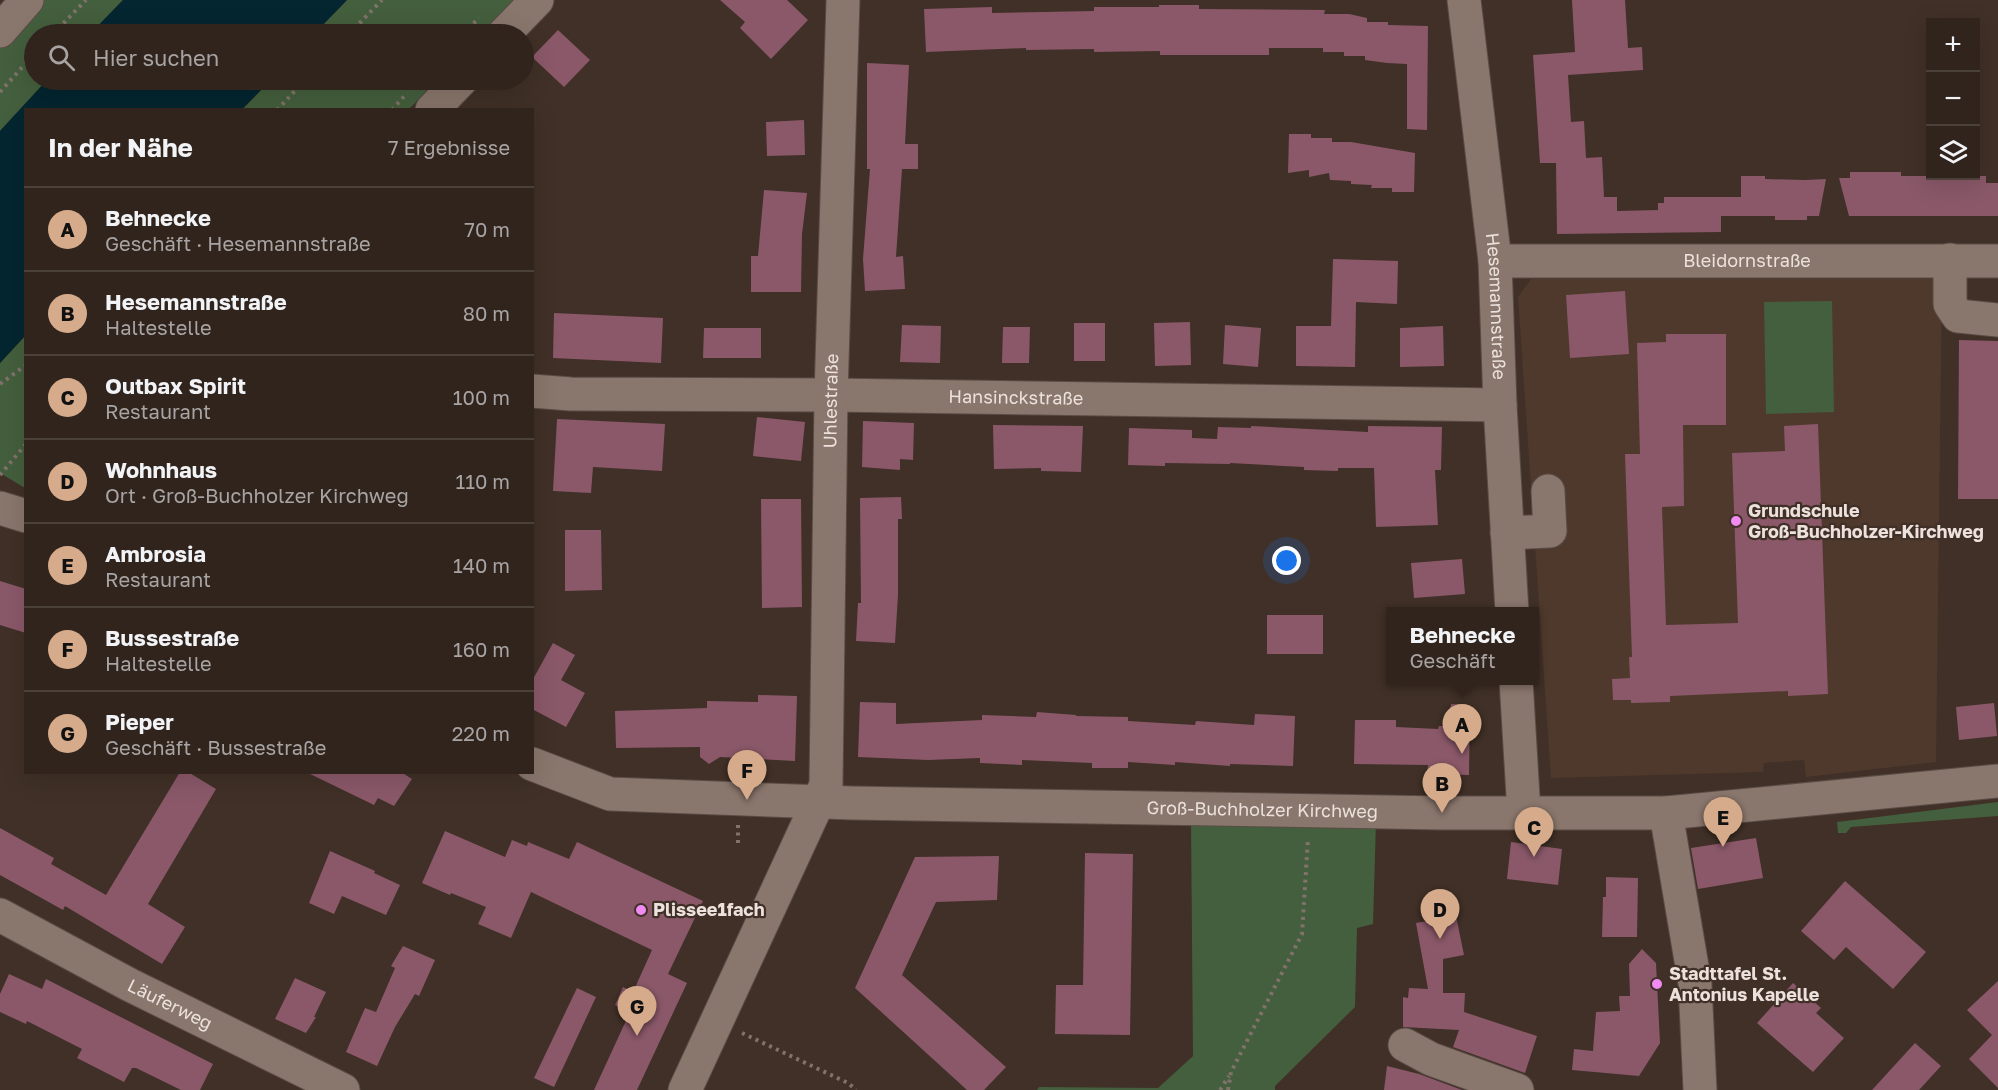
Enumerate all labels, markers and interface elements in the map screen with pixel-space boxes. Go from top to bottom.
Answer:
map controls [1926,18,1980,180]
button: + [1926,18,1980,72]
search box [24,24,534,90]
icon: search [45,41,78,74]
text: Hier suchen [93,44,219,71]
button: − [1926,72,1980,126]
button: layers [1926,126,1980,180]
text: In der Nähe [48,132,193,163]
text: 7 Ergebnisse [388,135,510,159]
text: Behnecke [105,204,211,231]
text: A [60,217,75,241]
text: 70 m [464,217,510,241]
text: Geschäft · Hesemannstraße [105,231,371,255]
street label: Hesemannstraße [1482,231,1511,380]
street label: Bleidornstraße [1683,249,1811,271]
text: Hesemannstraße [105,288,287,315]
text: B [60,301,75,325]
text: 80 m [463,301,510,325]
text: Haltestelle [105,315,212,339]
street label: Uhlestraße [818,353,842,449]
text: Outbax Spirit [105,372,246,399]
text: C [60,385,75,409]
text: 100 m [453,385,510,409]
street label: Hansinckstraße [948,385,1084,409]
text: Restaurant [105,399,211,423]
text: Wohnhaus [105,456,217,483]
text: D [60,469,75,493]
text: 110 m [456,469,510,493]
text: Ort · Groß-Buchholzer Kirchweg [105,483,409,507]
place label: Grundschule Groß-Buchholzer-Kirchweg [1748,499,1984,542]
marker: Grundschule Groß-Buchholzer-Kirchweg [1729,514,1743,528]
text: Ambrosia [105,540,206,567]
your location [1272,546,1301,575]
text: E [61,553,74,577]
text: 140 m [453,553,510,577]
text: Restaurant [105,567,211,591]
popup [1386,607,1539,685]
text: Behnecke [1409,621,1516,648]
text: Bussestraße [105,624,239,651]
text: F [62,637,73,661]
text: 160 m [453,637,510,661]
text: Geschäft [1409,648,1496,672]
text: Haltestelle [105,651,212,675]
pin: A [1442,704,1482,754]
text: Pieper [105,708,174,735]
text: G [60,721,75,745]
text: 220 m [452,721,510,745]
text: Geschäft · Bussestraße [105,735,326,759]
pin: F [728,750,766,800]
pin: B [1422,764,1462,813]
street label: Groß-Buchholzer Kirchweg [1146,796,1378,822]
pin: E [1704,798,1742,847]
pin: C [1514,808,1553,857]
pin: D [1420,890,1460,939]
place label: Plissee1fach [653,898,765,920]
marker: Plissee1fach [634,903,648,917]
place label: Stadttafel St. Antonius Kapelle [1669,962,1820,1005]
street label: Läuferweg [124,974,216,1034]
marker: Stadttafel St. Antonius Kapelle [1650,977,1664,991]
pin: G [618,986,656,1036]

